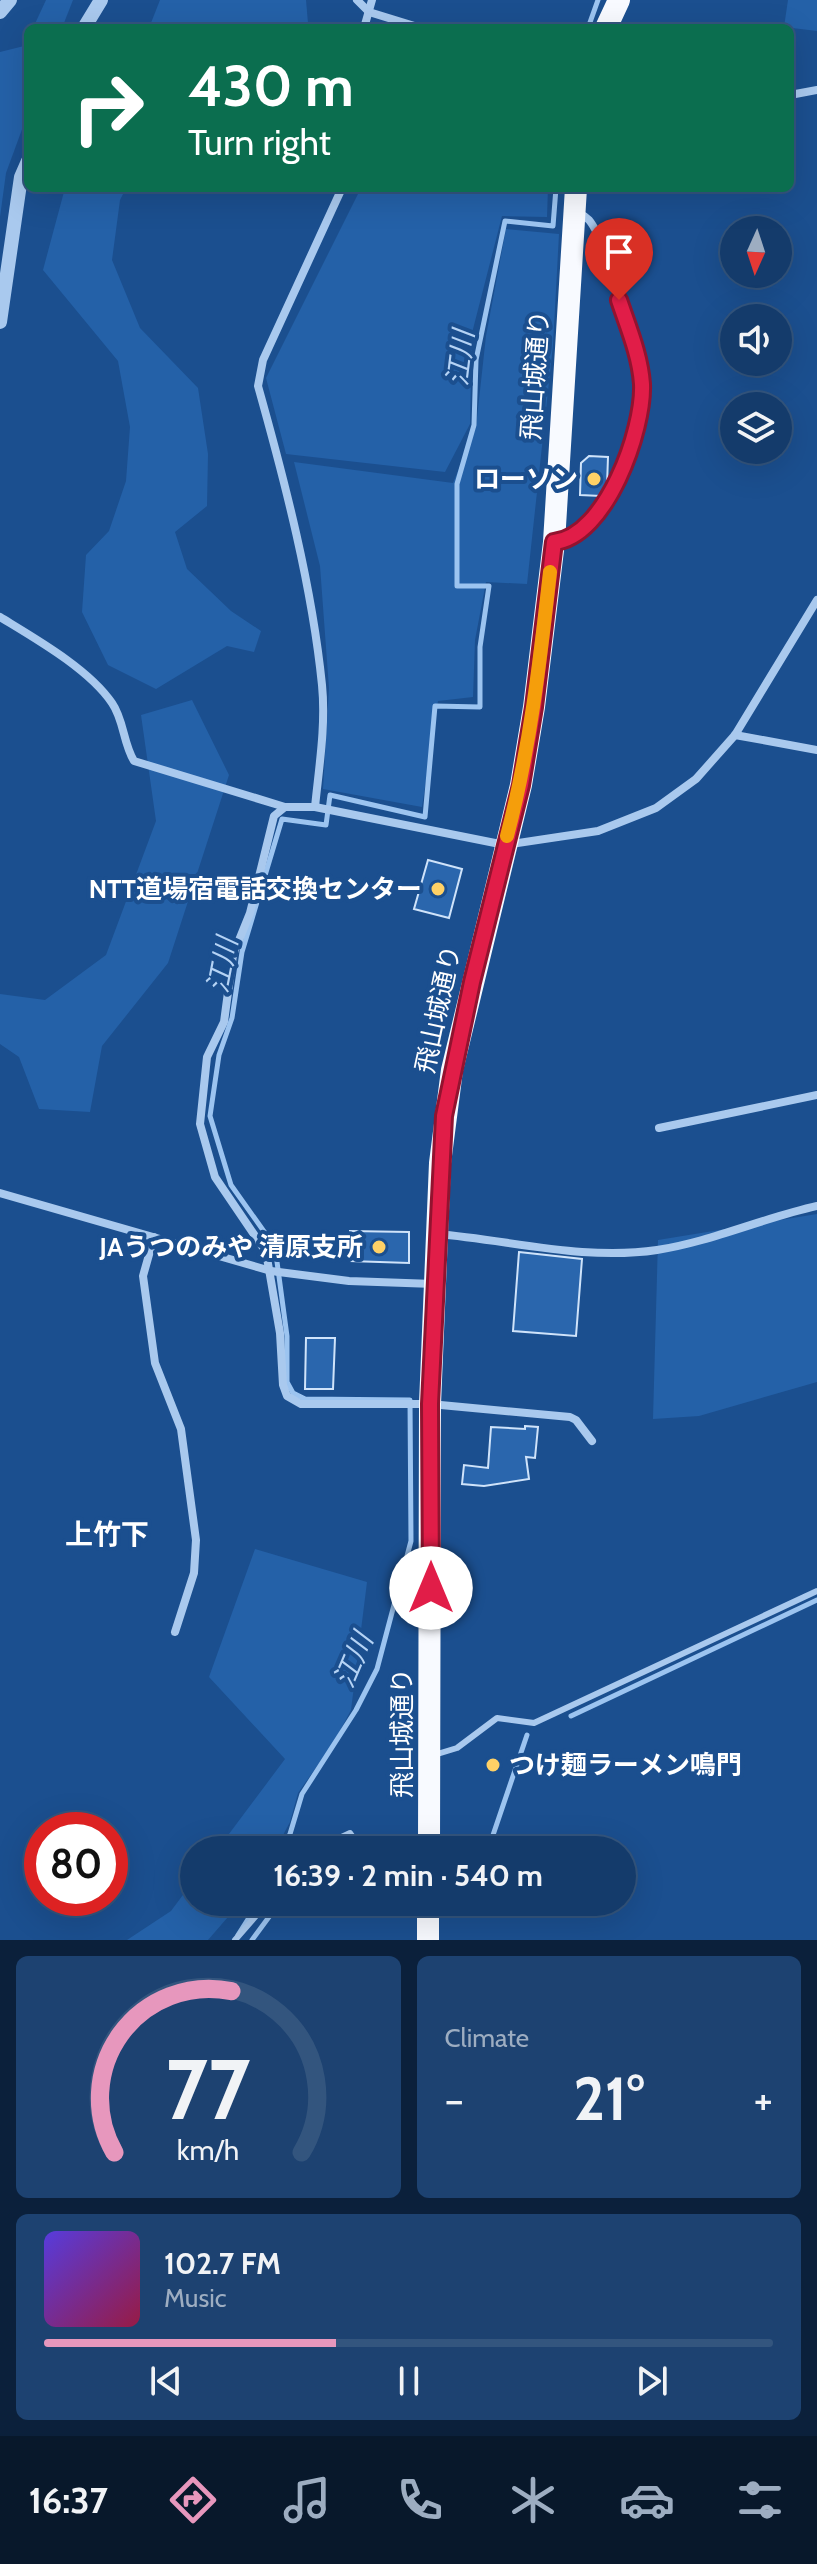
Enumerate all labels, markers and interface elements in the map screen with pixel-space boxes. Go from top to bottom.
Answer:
text: 430 m [188,52,354,120]
icon: right [56,56,160,160]
text: Turn right [188,120,331,164]
north arrow [720,216,792,288]
map controls [720,216,792,464]
pin [585,218,653,300]
icon: arrive [597,230,641,274]
button: sound [720,304,792,376]
street label: 飛山城通り [515,309,555,441]
water label: 江川 [440,325,481,388]
button: layers [720,392,792,464]
place label: ローソン [474,463,578,495]
marker: ローソン [585,470,603,488]
place label: NTT道場宿電話交換センター [89,873,422,905]
marker: NTT道場宿電話交換センター [429,880,447,898]
water label: 江川 [200,931,245,996]
street label: 飛山城通り [409,942,467,1076]
place label: JAうつのみや 清原支所 [99,1231,363,1263]
marker: JAうつのみや 清原支所 [370,1238,388,1256]
district label: 上竹下 [65,1517,149,1551]
position arrow [389,1546,473,1630]
water label: 江川 [326,1625,381,1692]
street label: 飛山城通り [386,1668,418,1798]
place label: つけ麺ラーメン鳴門 [509,1749,742,1781]
marker: つけ麺ラーメン鳴門 [484,1756,502,1774]
speed limit sign: 80 [24,1812,128,1916]
text: 16:39 · 2 min · 540 m [273,1857,543,1894]
text: Climate [445,2022,529,2054]
text: 77 [166,2039,251,2140]
text: 21° [573,2062,644,2135]
text: − [445,2073,464,2126]
text: + [754,2073,773,2126]
text: km/h [177,2132,240,2167]
text: 102.7 FM [164,2245,281,2282]
text: Music [164,2282,227,2314]
icon: previous [144,2359,188,2403]
icon: pause [387,2359,431,2403]
icon: next [630,2359,674,2403]
icon: directions [165,2472,221,2528]
icon: music [279,2472,335,2528]
icon: phone [392,2472,448,2528]
icon: climate [505,2472,561,2528]
icon: car [619,2472,675,2528]
icon: filters [732,2472,788,2528]
text: 16:37 [29,2478,108,2522]

